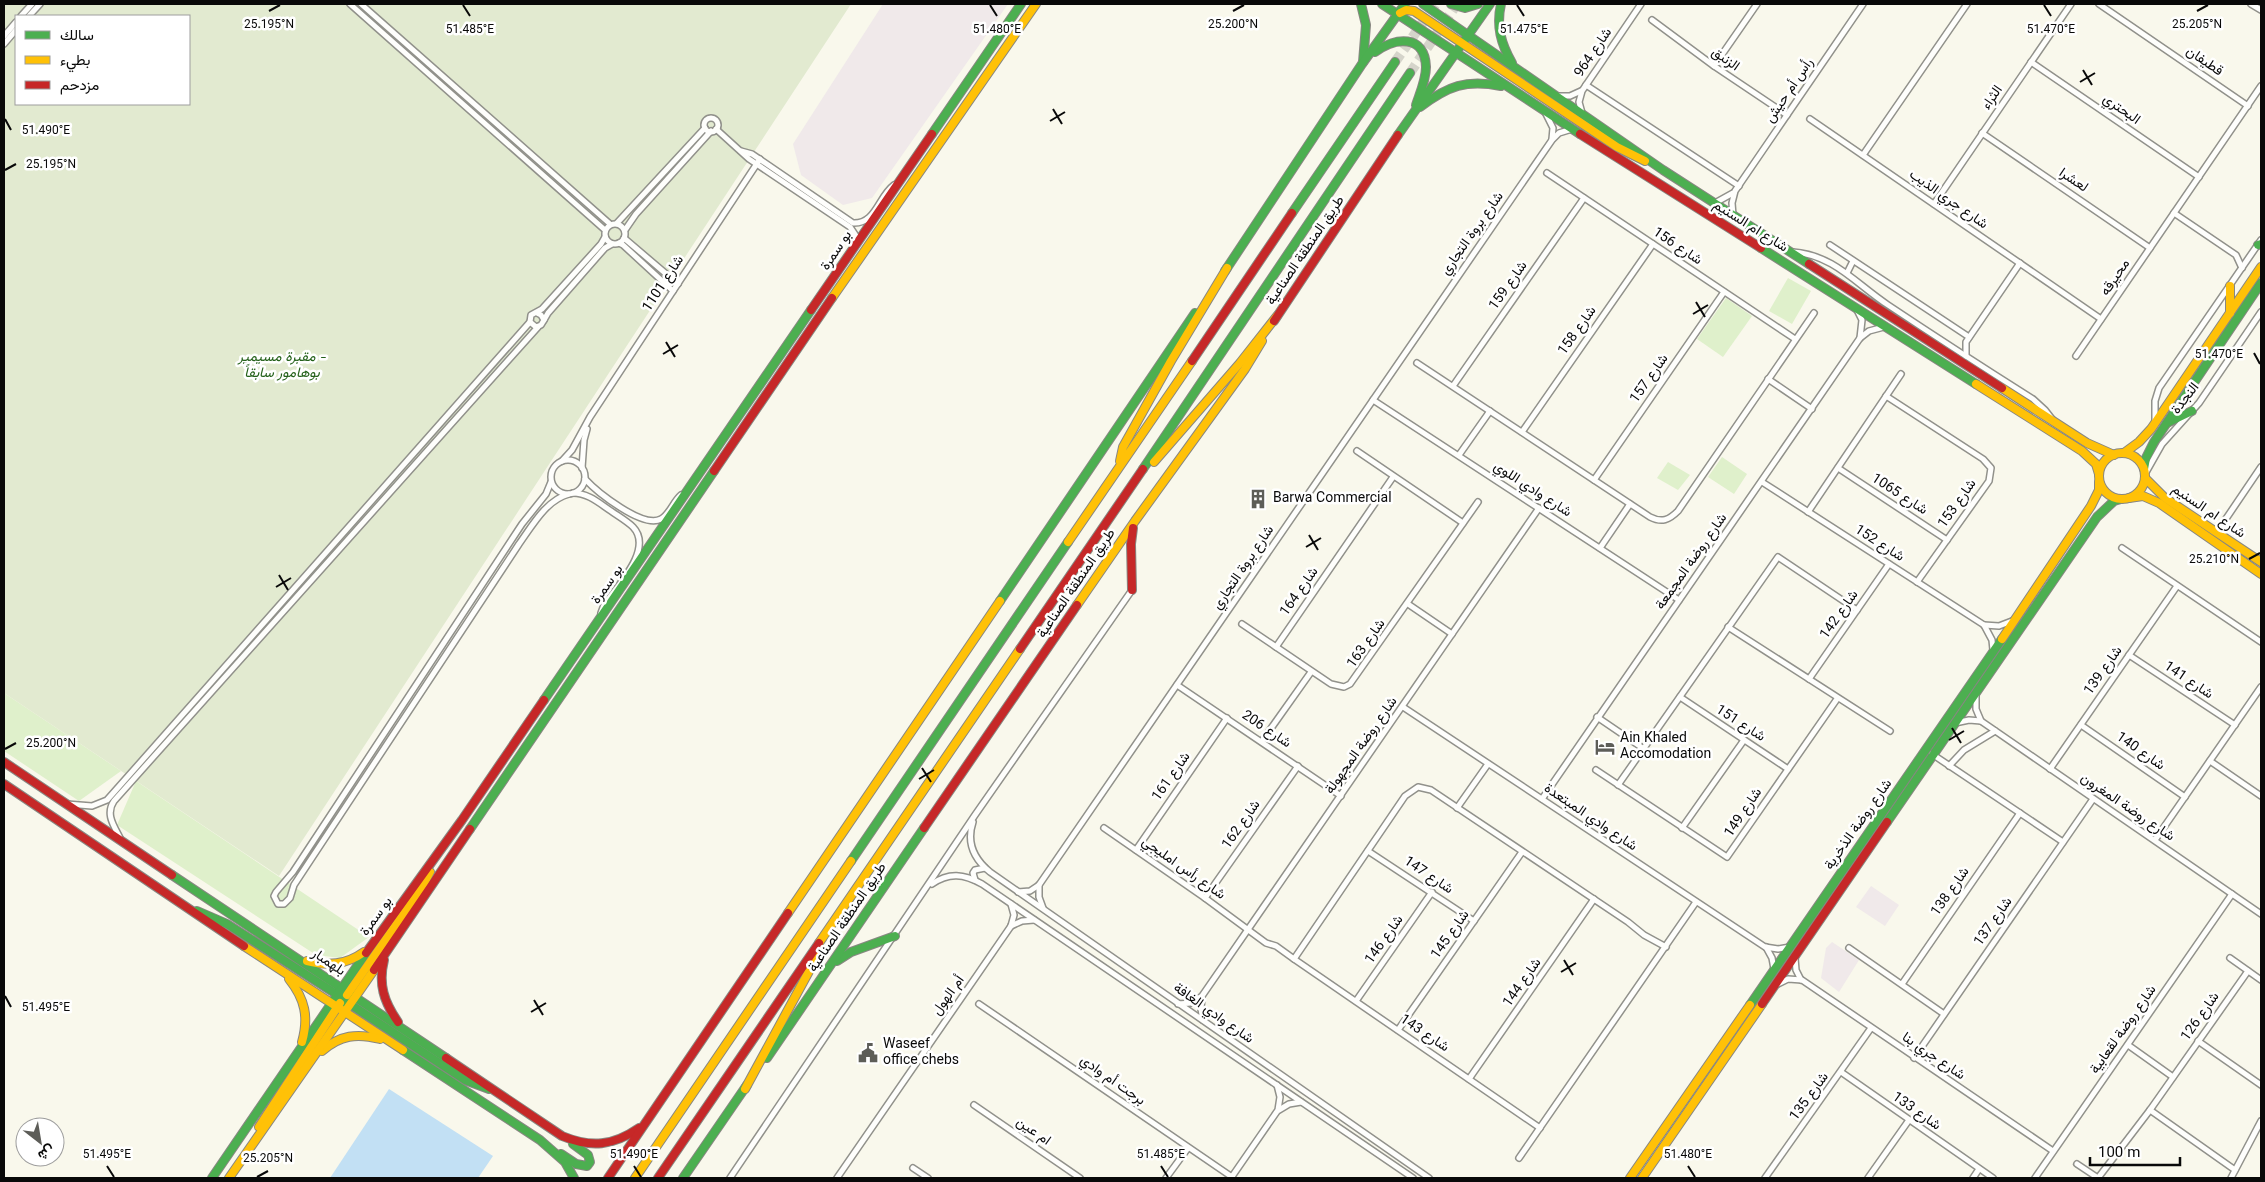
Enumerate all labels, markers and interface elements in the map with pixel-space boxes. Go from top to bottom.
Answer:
legend [15,15,190,105]
text: 25.195°N [244,16,294,34]
text: 25.200°N [1208,16,1258,34]
text: 25.205°N [2172,16,2222,34]
text: 51.485°E [446,21,494,39]
text: 51.480°E [973,21,1021,39]
text: 51.475°E [1500,21,1548,39]
text: 51.470°E [2027,21,2075,39]
street label: شارع 964 [1569,24,1619,82]
text: سالك [60,25,94,48]
street label: قطيفان [2181,41,2227,83]
street label: الزنبق [1706,42,1744,78]
text: بطيء [60,50,90,73]
street label: رأس أم حيش [1760,54,1820,128]
text: مزدحم [60,75,99,98]
street label: الثراء [1977,81,2009,115]
street label: البحتري [2097,89,2145,131]
text: 51.490°E [22,122,70,140]
text: 25.195°N [26,156,76,174]
street label: لعشرا [2054,163,2092,199]
street label: شارع جري الذيب [1904,164,1992,236]
street label: شارع بروة التجاري [1436,188,1510,280]
street label: طريق المنطقة الصناعية [1261,192,1351,310]
street label: شارع ام السنيم [1708,195,1792,259]
street label: شارع 156 [1648,222,1706,272]
street label: بو سمرة [816,227,858,275]
street label: شارع 1101 [638,251,690,317]
street label: محيرقه [2096,255,2136,301]
street label: شارع 159 [1484,257,1534,315]
street label: شارع 158 [1553,302,1603,360]
text: 51.470°E [2195,346,2243,364]
park label: مقبرة مسيمير - بوهامور سابقاً [237,347,326,385]
street label: شارع 157 [1625,350,1675,408]
street label: النجدة [2166,378,2206,420]
street label: شارع وادي اللوي [1488,456,1576,524]
street label: شارع 1065 [1866,469,1932,521]
street label: شارع 153 [1933,475,1983,533]
street label: شارع ام السنيم [2167,479,2249,545]
building icon: Barwa Commercial [1247,488,1269,510]
place label: Barwa Commercial [1273,488,1392,510]
street label: شارع روضة المجمعة [1650,509,1734,615]
street label: شارع 152 [1850,520,1908,568]
street label: شارع بروة التجاري [1207,521,1281,615]
street label: طريق المنطقة الصناعية [1032,525,1122,643]
text: 25.210°N [2189,551,2239,569]
street label: بو سمرة [586,561,630,609]
street label: شارع 164 [1275,563,1325,621]
street label: شارع 142 [1815,586,1865,644]
street label: شارع 163 [1342,615,1392,673]
street label: شارع 139 [2079,642,2129,700]
street label: شارع 141 [2159,656,2217,706]
street label: شارع روضة المجهولة [1320,693,1404,799]
street label: شارع 151 [1711,700,1769,748]
street label: شارع 206 [1237,705,1295,755]
street label: شارع 140 [2111,727,2169,777]
place label: Ain Khaled Accomodation [1620,728,1711,766]
text: 25.200°N [26,735,76,753]
hotel icon: Ain Khaled Accomodation [1594,736,1616,758]
street label: شارع 161 [1147,748,1197,806]
street label: شارع روضة المغرون [2075,768,2179,848]
street label: شارع روضة الذخرية [1819,775,1899,875]
street label: شارع وادي المبتعدة [1539,778,1641,858]
street label: شارع 149 [1719,784,1769,842]
street label: شارع 162 [1217,796,1267,854]
street label: شارع رأس امليجي [1136,832,1230,906]
street label: شارع 147 [1399,851,1457,901]
street label: طريق المنطقة الصناعية [803,859,893,977]
street label: شارع 138 [1926,863,1976,921]
street label: بو سمرة [355,893,399,941]
street label: شارع 137 [1969,893,2019,951]
street label: شارع 145 [1426,906,1476,964]
street label: شارع 146 [1360,911,1410,969]
street label: بلهمبار [306,943,349,982]
street label: شارع 144 [1498,954,1548,1012]
street label: أم الهول [927,971,971,1021]
street label: شارع وادي الغافة [1168,978,1258,1050]
street label: شارع روضة لقعابية [2085,981,2163,1079]
street label: شارع 126 [2176,988,2226,1046]
text: 51.495°E [22,999,70,1017]
street label: شارع 143 [1395,1009,1453,1059]
street label: شارع جري بنا [1897,1028,1969,1086]
place label: Waseef office chebs [883,1034,959,1072]
public building icon: Waseef office chebs [857,1042,879,1064]
street label: برجت أم وادي [1075,1050,1149,1112]
street label: شارع 135 [1785,1068,1835,1126]
street label: شارع 133 [1887,1087,1945,1137]
street label: ام عين [1011,1112,1055,1152]
north arrow [15,1117,65,1167]
scale bar [2090,1134,2180,1166]
text: ش [33,1138,59,1165]
text: 100 m [2098,1142,2140,1165]
text: 51.495°E [83,1146,131,1164]
text: 51.490°E [610,1146,658,1164]
text: 51.485°E [1137,1146,1185,1164]
text: 51.480°E [1664,1146,1712,1164]
text: 25.205°N [243,1150,293,1168]

